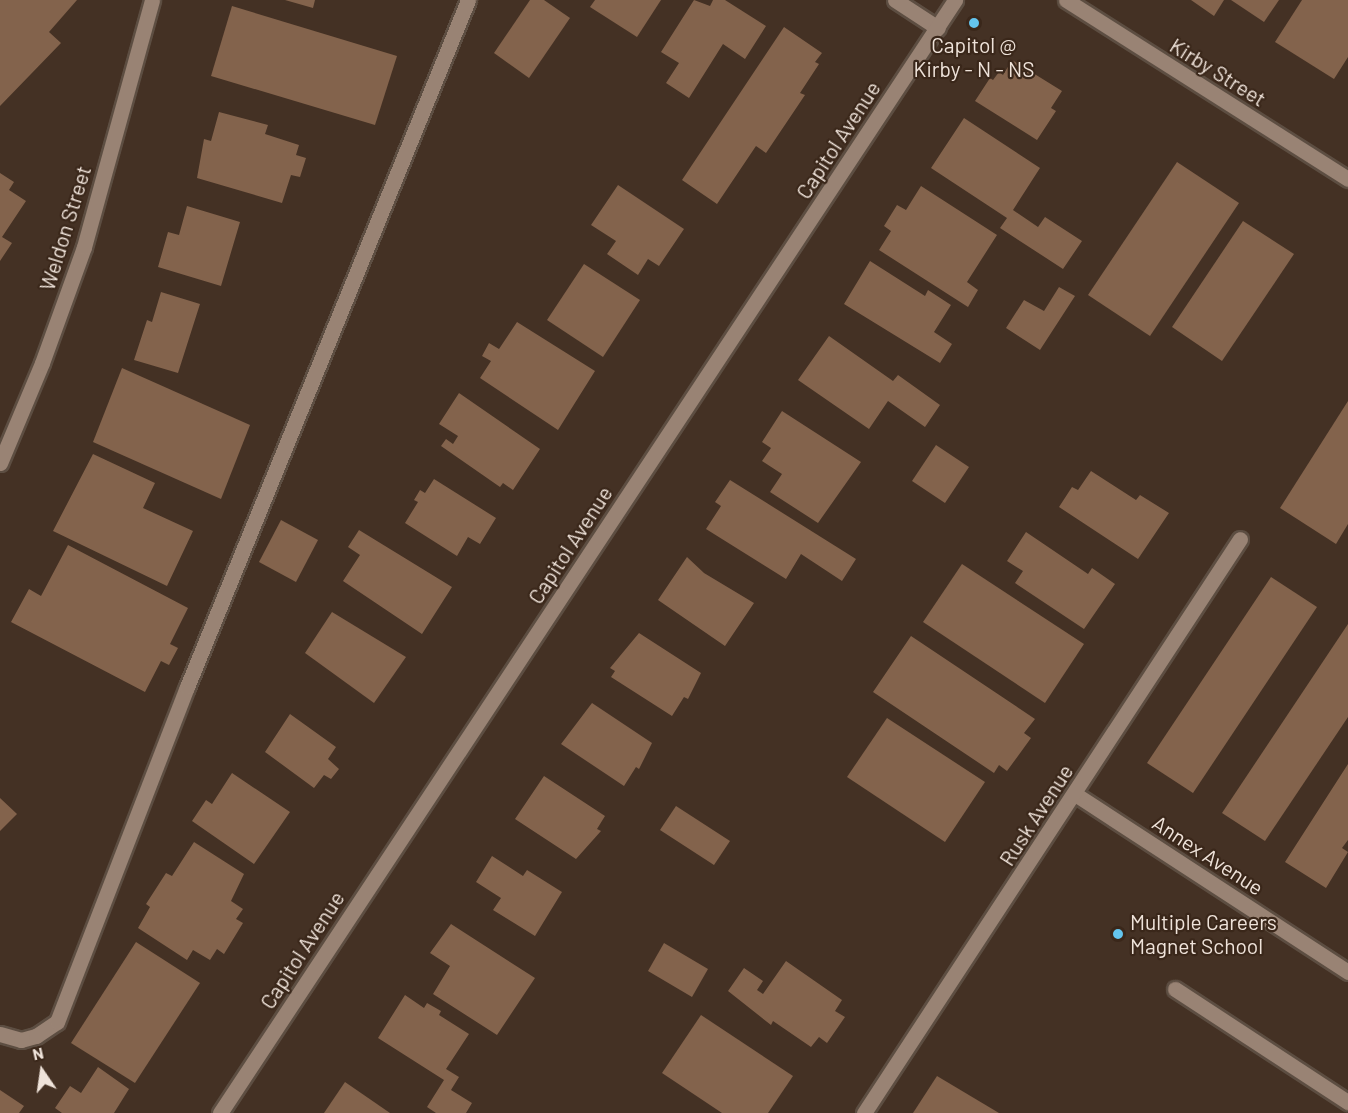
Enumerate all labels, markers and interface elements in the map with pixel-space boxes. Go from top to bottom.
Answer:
marker: Capitol @ Kirby - N - NS [967,16,981,30]
place label: Capitol @ Kirby - N - NS [914,32,1034,82]
street label: Kirby Street [1165,33,1271,111]
street label: Capitol Avenue [791,77,885,203]
street label: Weldon Street [34,163,96,293]
street label: Capitol Avenue [523,482,617,608]
street label: Rusk Avenue [994,760,1078,870]
street label: Annex Avenue [1148,810,1268,900]
street label: Capitol Avenue [255,887,349,1013]
place label: Multiple Careers Magnet School [1130,909,1277,959]
marker: Multiple Careers Magnet School [1111,927,1125,941]
north arrow [12,1041,72,1101]
text: N [31,1043,45,1063]

